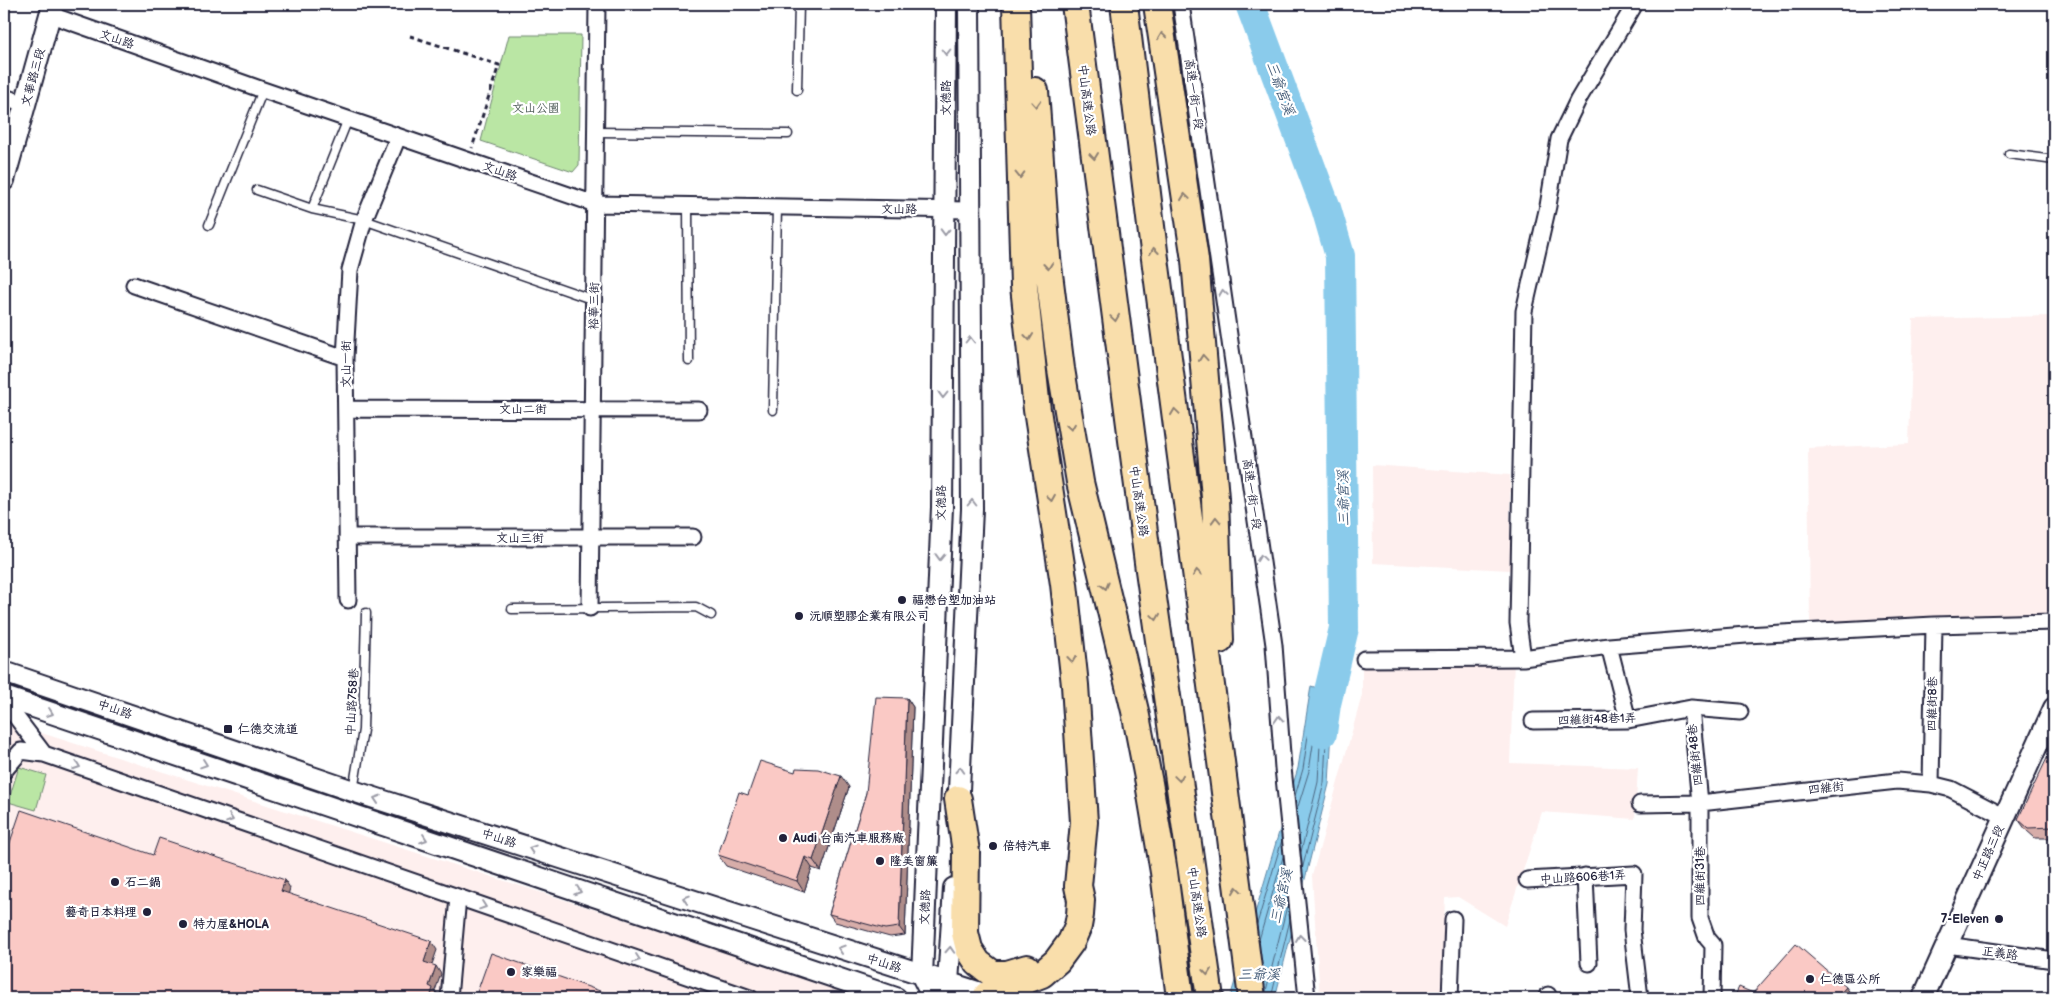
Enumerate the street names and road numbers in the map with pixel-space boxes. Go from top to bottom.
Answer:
street label: 文山路 [97,27,136,52]
street label: 文華路三段 [18,46,48,108]
street label: 高速一街一段 [1181,57,1206,131]
street label: 中山高速公路 [1075,63,1098,137]
street label: 文德路 [939,80,954,116]
street label: 文山路 [480,159,519,184]
street label: 文山路 [881,202,917,217]
street label: 裕華三街 [587,282,602,330]
street label: 文山一街 [339,340,354,388]
street label: 文山二街 [499,402,547,417]
street label: 高速一街一段 [1239,457,1264,531]
street label: 中山高速公路 [1126,464,1151,538]
street label: 文德路 [934,485,949,521]
street label: 文山三街 [496,531,544,546]
street label: 中山路758巷 [343,668,362,736]
street label: 四維街8巷 [1925,676,1940,732]
street label: 中山路 [95,697,134,722]
street label: 四維街48巷1弄 [1557,711,1637,728]
street label: 四維街48巷 [1685,723,1706,787]
street label: 四維街 [1807,779,1845,798]
street label: 中正路三段 [1969,823,2008,884]
street label: 中山路 [479,826,518,851]
street label: 四維街31巷 [1693,846,1708,906]
street label: 中山高速公路 [1184,865,1209,939]
street label: 中山路606巷1弄 [1540,868,1627,887]
street label: 文德路 [917,889,934,925]
street label: 正義路 [1981,944,2019,963]
street label: 中山路 [864,951,903,976]

